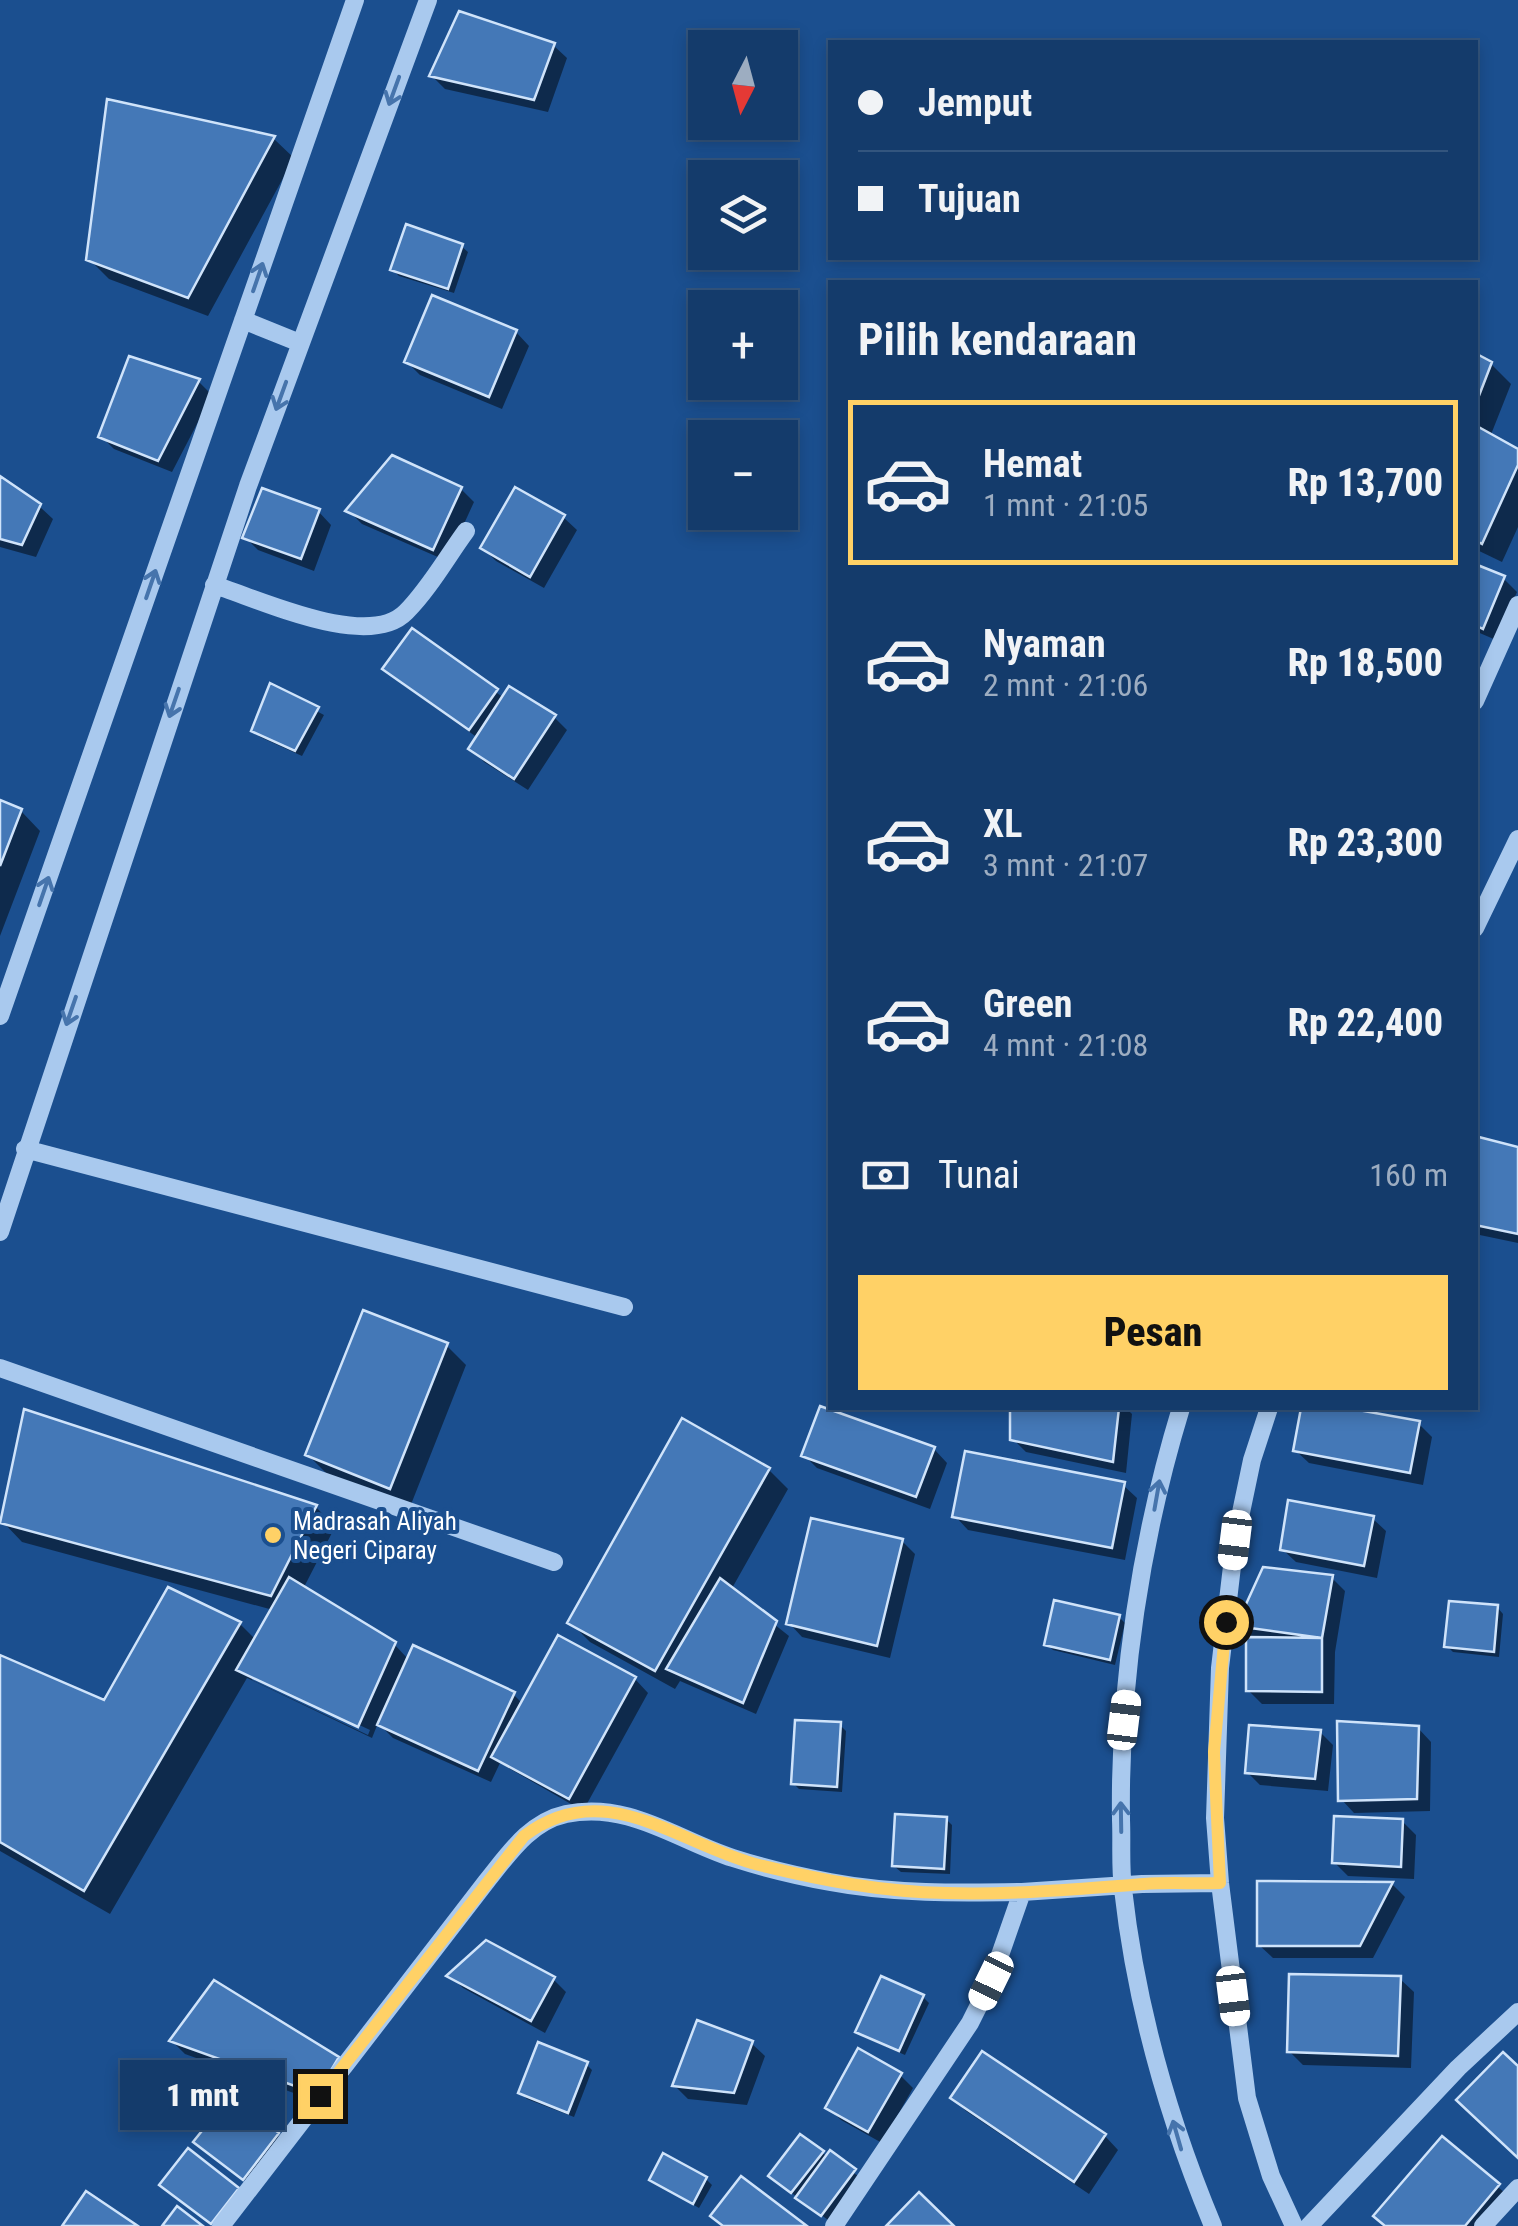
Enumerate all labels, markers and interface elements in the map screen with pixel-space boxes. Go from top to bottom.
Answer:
north arrow [688,30,798,140]
map controls [688,30,798,530]
one-way arrow [384,75,402,106]
text: Jemput [918,81,1032,125]
button: layers [688,160,798,270]
text: Tujuan [918,177,1021,221]
one-way arrow [250,262,268,294]
button: + [688,290,798,400]
text: Pilih kendaraan [858,313,1137,366]
one-way arrow [271,380,289,411]
button: − [688,420,798,530]
icon: car [863,438,953,528]
text: Hemat [983,442,1082,486]
text: Rp 13,700 [1288,461,1443,505]
text: 1 mnt · 21:05 [983,486,1148,524]
one-way arrow [143,569,161,601]
icon: car [863,618,953,708]
text: Nyaman [983,622,1106,666]
text: Rp 18,500 [1288,641,1443,685]
text: 2 mnt · 21:06 [983,666,1148,704]
one-way arrow [164,687,182,718]
icon: car [863,798,953,888]
text: XL [983,802,1022,846]
text: Rp 23,300 [1288,821,1443,865]
text: 3 mnt · 21:07 [983,846,1148,884]
one-way arrow [36,875,54,907]
icon: car [863,978,953,1068]
text: Green [983,982,1073,1026]
one-way arrow [61,995,79,1027]
text: Rp 22,400 [1288,1001,1443,1045]
text: 4 mnt · 21:08 [983,1026,1148,1064]
icon: cash [858,1148,913,1203]
text: Tunai [938,1153,1020,1197]
text: 160 m [1369,1156,1448,1194]
button: Pesan [858,1275,1448,1390]
one-way arrow [1148,1479,1167,1511]
place label: Madrasah Aliyah Negeri Ciparay [293,1507,457,1565]
car [1216,1508,1254,1572]
marker: Madrasah Aliyah Negeri Ciparay [262,1524,284,1546]
route start [1204,1600,1249,1645]
car [1105,1688,1143,1752]
one-way arrow [1112,1801,1130,1834]
car [964,1947,1018,2015]
car [1214,1964,1252,2028]
callout: 1 mnt [120,2061,285,2131]
route end [298,2074,343,2119]
text: 1 mnt [166,2076,239,2114]
one-way arrow [1167,2120,1186,2152]

